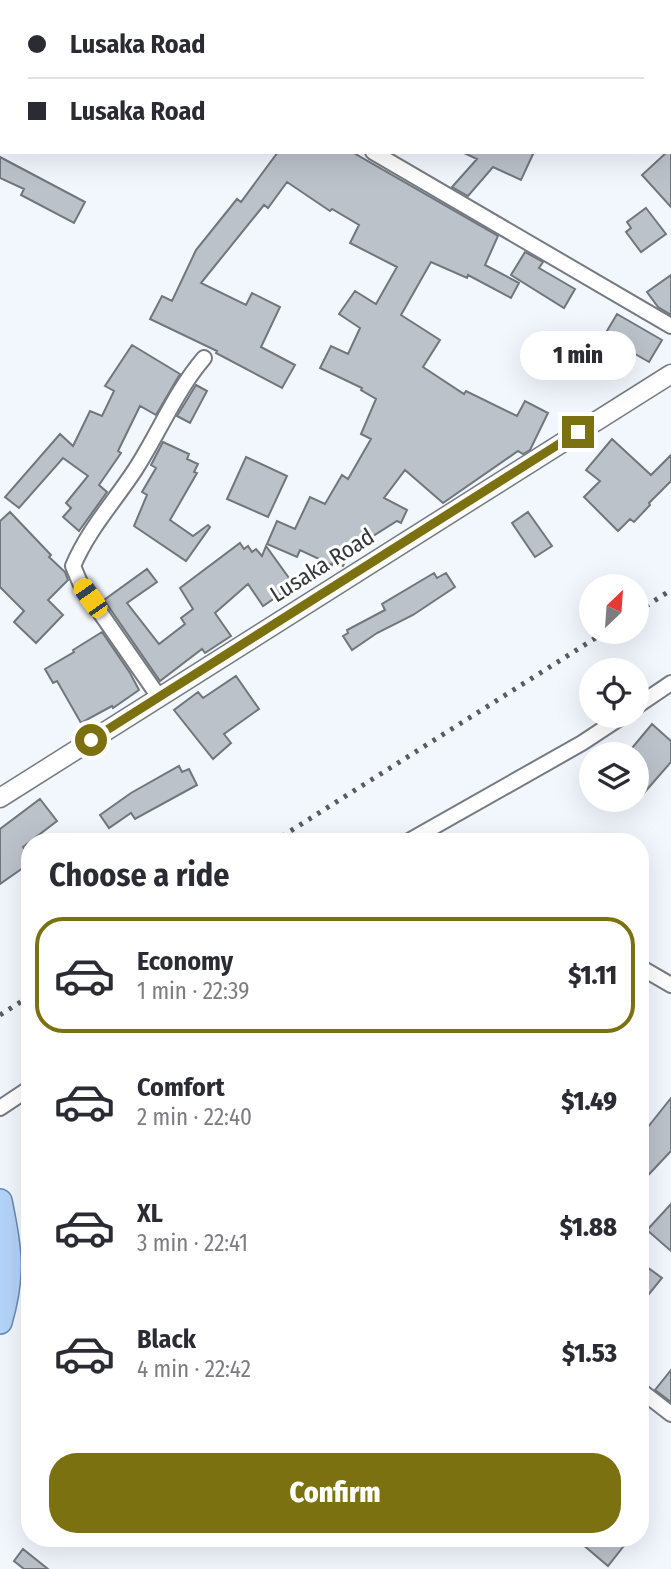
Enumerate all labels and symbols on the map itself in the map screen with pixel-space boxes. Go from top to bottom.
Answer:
callout: 1 min [520,330,636,380]
route end [562,416,594,448]
street label: Lusaka Road [265,522,379,608]
north arrow [579,574,649,644]
car [70,575,111,621]
route start [75,724,107,756]

